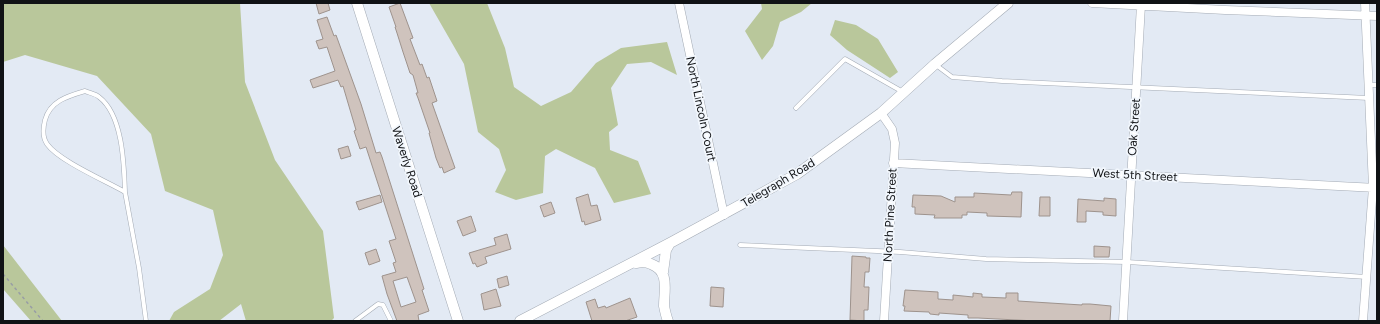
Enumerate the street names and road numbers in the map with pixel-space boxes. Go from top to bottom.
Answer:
street label: North Lincoln Court [683,55,719,163]
street label: Oak Street [1125,97,1143,156]
street label: Waverly Road [389,125,425,199]
street label: Telegraph Road [739,156,817,210]
street label: West 5th Street [1092,166,1178,184]
street label: North Pine Street [881,167,899,262]

